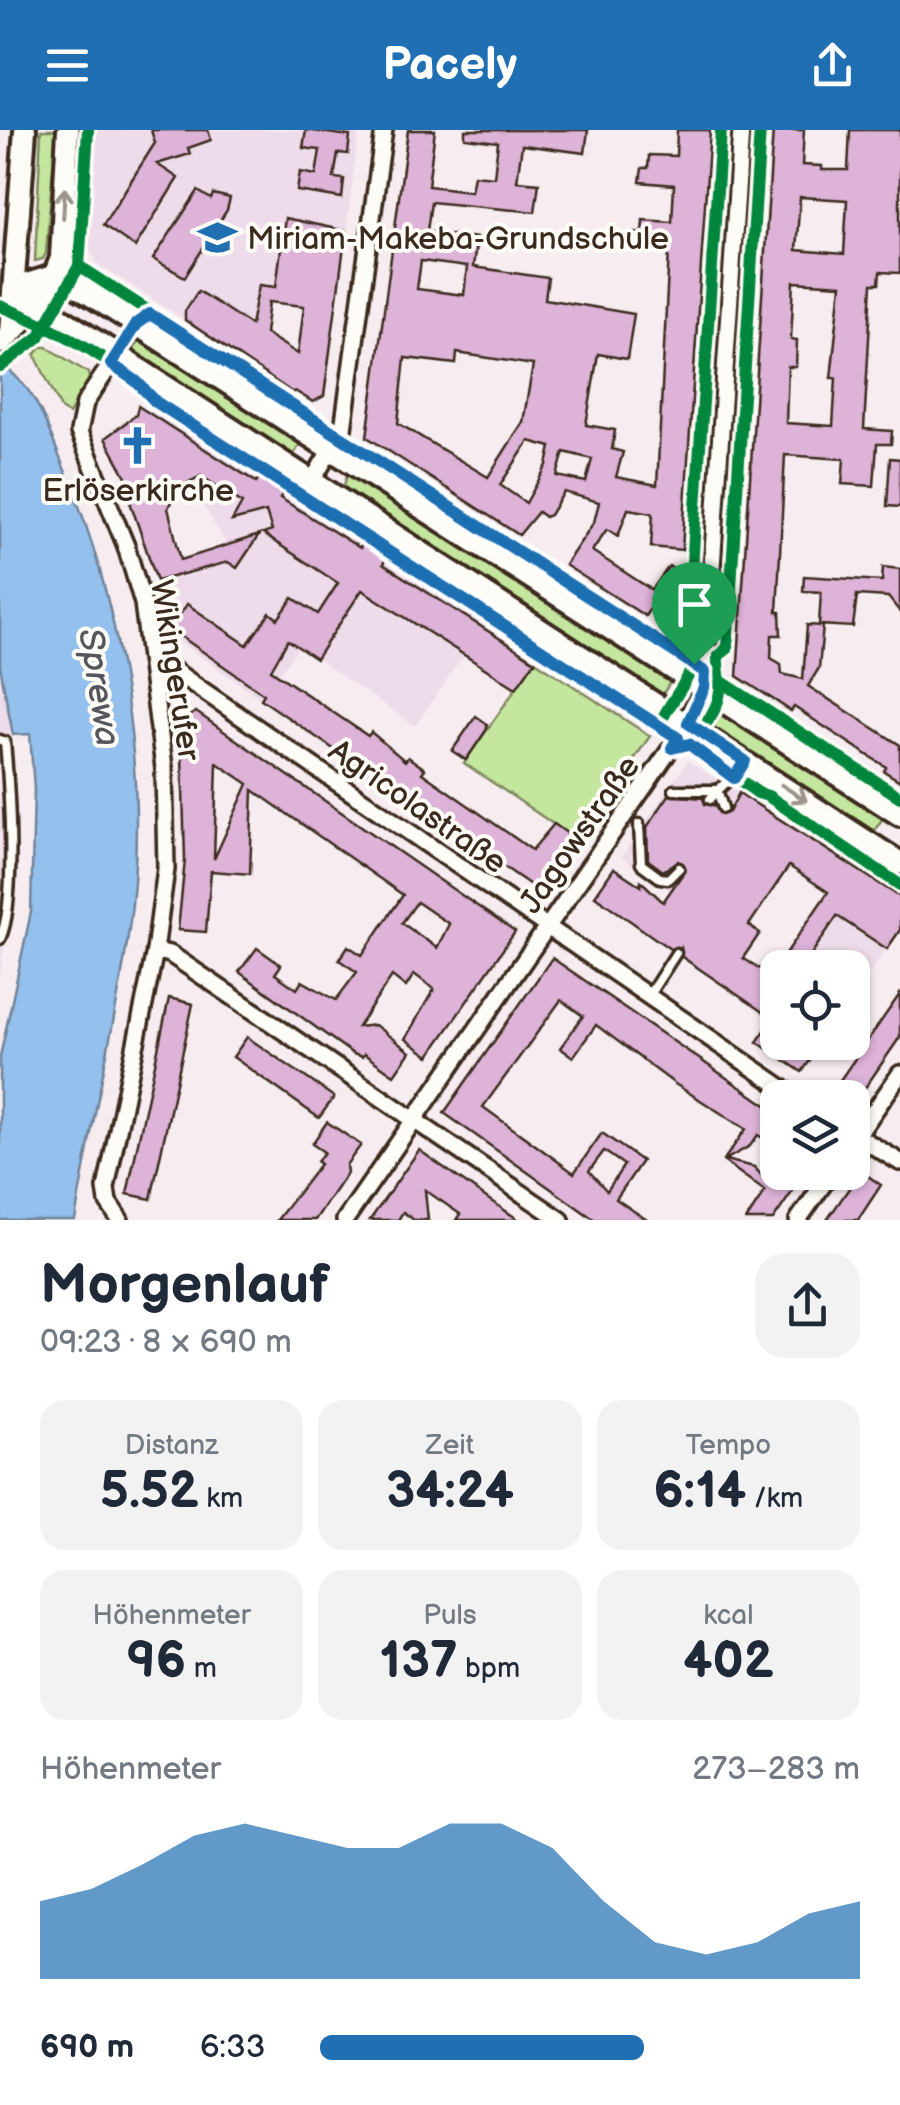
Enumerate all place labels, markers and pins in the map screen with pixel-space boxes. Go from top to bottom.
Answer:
school or university icon: Miriam-Makeba-Grundschule [196,217,238,259]
place label: Miriam-Makeba-Grundschule [247,220,669,259]
church icon: Erlöserkirche [117,424,159,466]
place label: Erlöserkirche [42,472,234,511]
pin [652,562,737,665]

